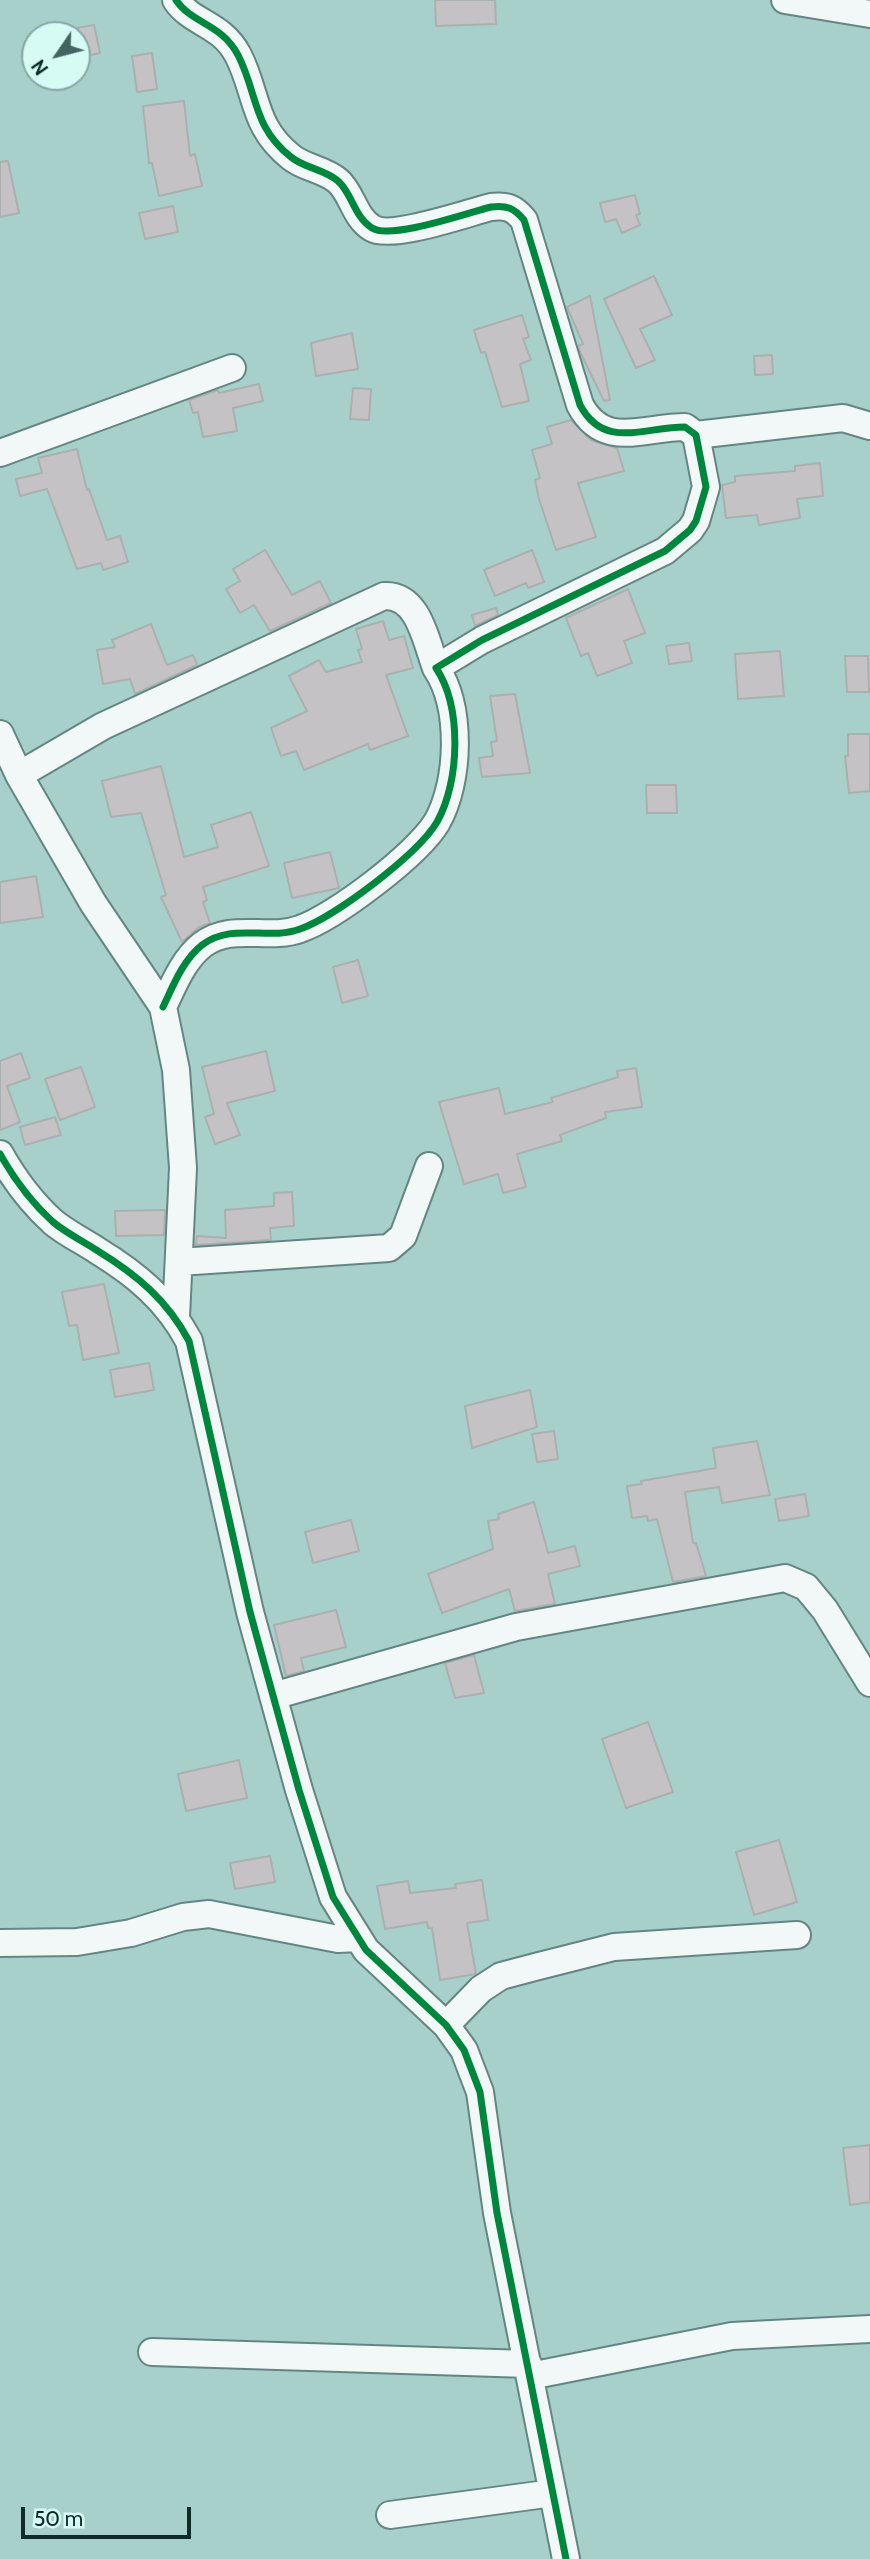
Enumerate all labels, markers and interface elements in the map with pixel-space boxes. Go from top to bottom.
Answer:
north arrow [21,21,91,91]
text: N [27,55,53,79]
scale bar [24,2492,194,2536]
text: 50 m [34,2506,83,2531]

